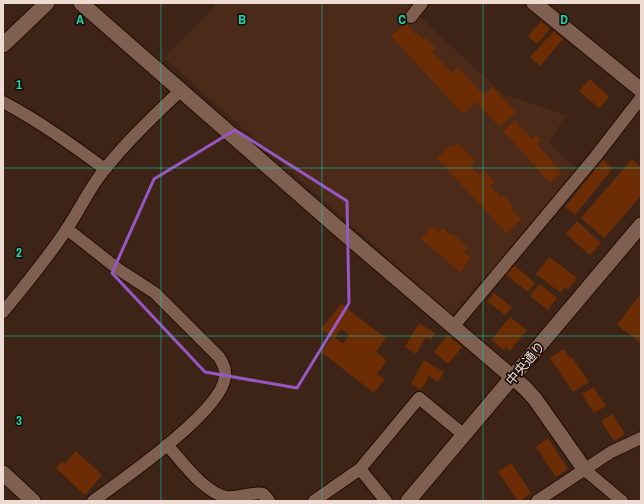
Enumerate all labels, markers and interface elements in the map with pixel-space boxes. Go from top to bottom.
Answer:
text: A [76,11,84,28]
text: B [238,11,246,28]
text: C [398,11,406,28]
text: D [560,11,568,28]
text: 1 [16,76,22,93]
text: 2 [16,244,22,261]
street label: 中央通り [502,338,549,389]
text: 3 [16,412,22,429]

